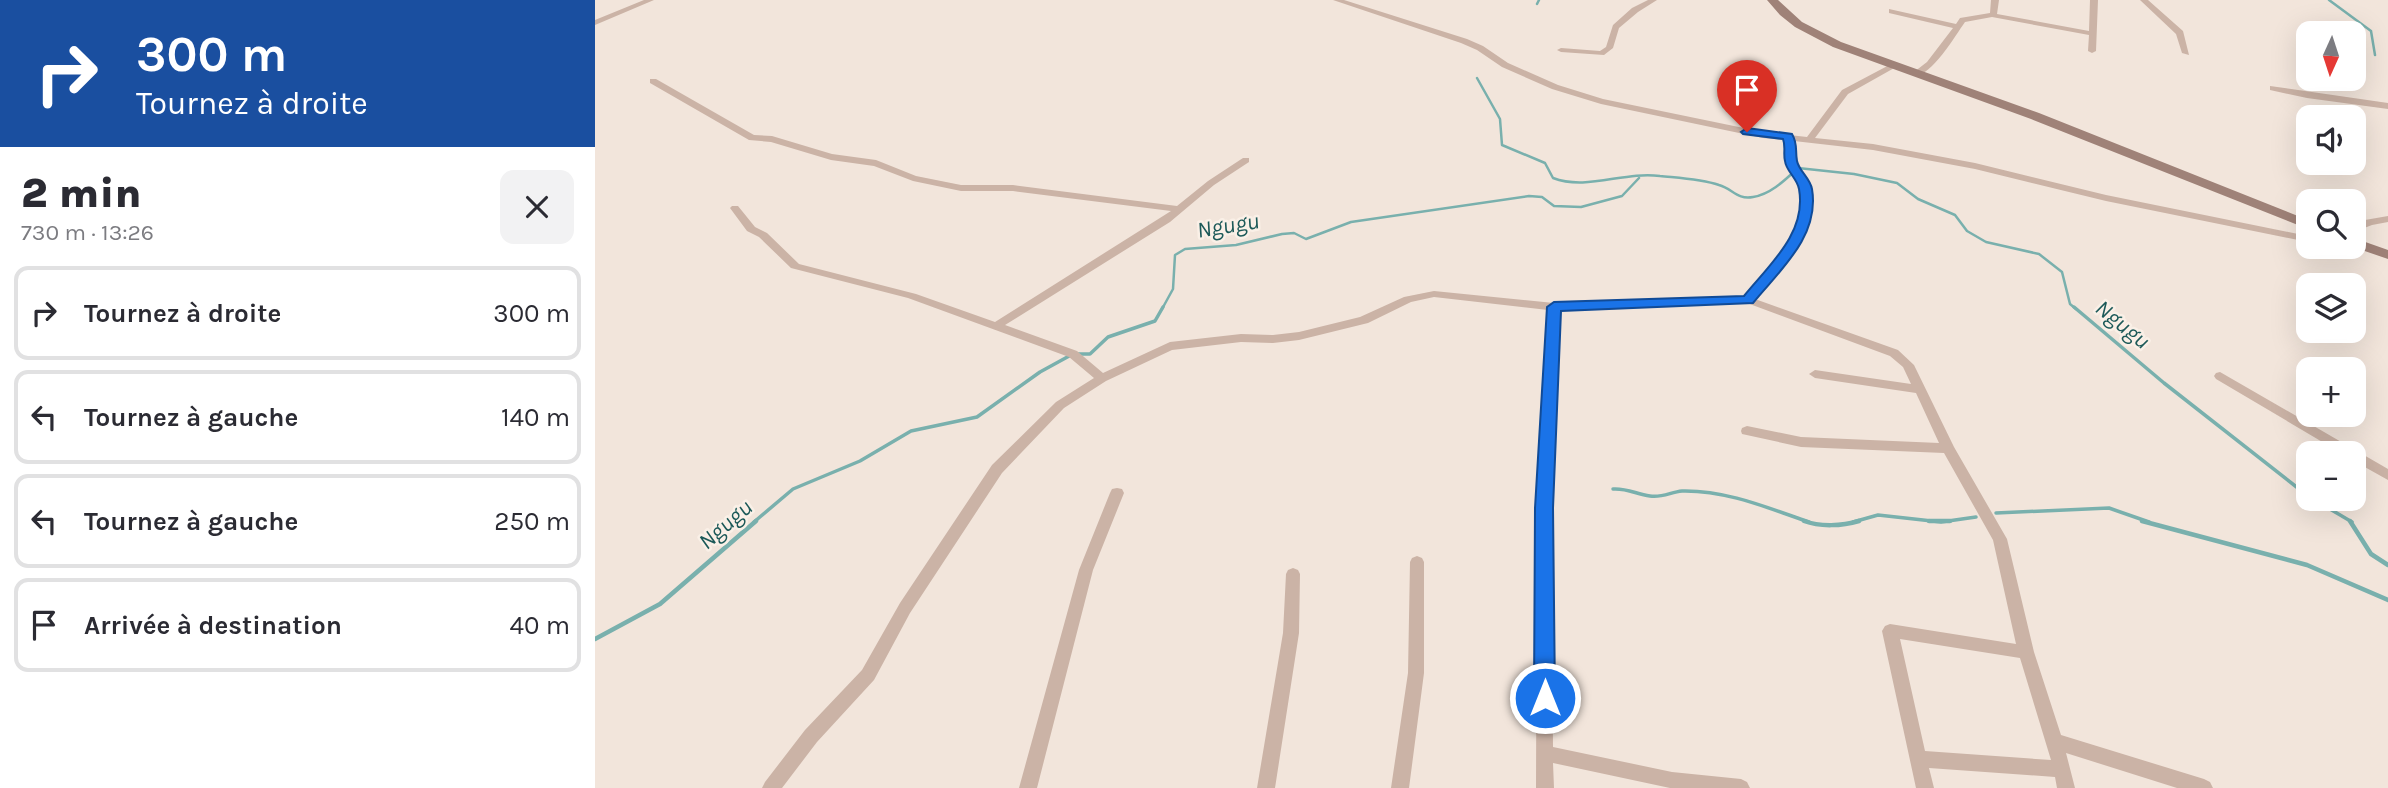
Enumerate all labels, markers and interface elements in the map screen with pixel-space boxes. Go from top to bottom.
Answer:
north arrow [2296,21,2366,91]
map controls [2296,21,2366,511]
text: 300 m [136,26,287,83]
icon: right [21,28,112,119]
pin [1717,60,1777,132]
icon: arrive [1728,71,1766,109]
text: Tournez à droite [136,85,368,122]
button: sound [2296,105,2366,175]
text: 2 min [21,168,141,218]
button: close [500,170,574,244]
button: search [2296,189,2366,259]
water label: Ngugu [1195,207,1261,244]
text: 730 m · 13:26 [21,219,154,246]
button: layers [2296,273,2366,343]
icon: right [25,294,63,332]
water label: Ngugu [2090,294,2156,355]
text: Tournez à droite [84,298,281,329]
text: 300 m [493,298,570,329]
button: + [2296,357,2366,427]
icon: left [25,398,63,436]
text: Tournez à gauche [84,402,298,433]
text: 140 m [501,402,570,433]
button: − [2296,441,2366,511]
water label: Ngugu [693,494,758,555]
icon: left [25,502,63,540]
text: Tournez à gauche [84,506,298,537]
text: 250 m [494,506,570,537]
icon: arrive [25,606,63,644]
text: Arrivée à destination [84,610,342,641]
text: 40 m [510,610,570,641]
position arrow [1508,661,1582,735]

